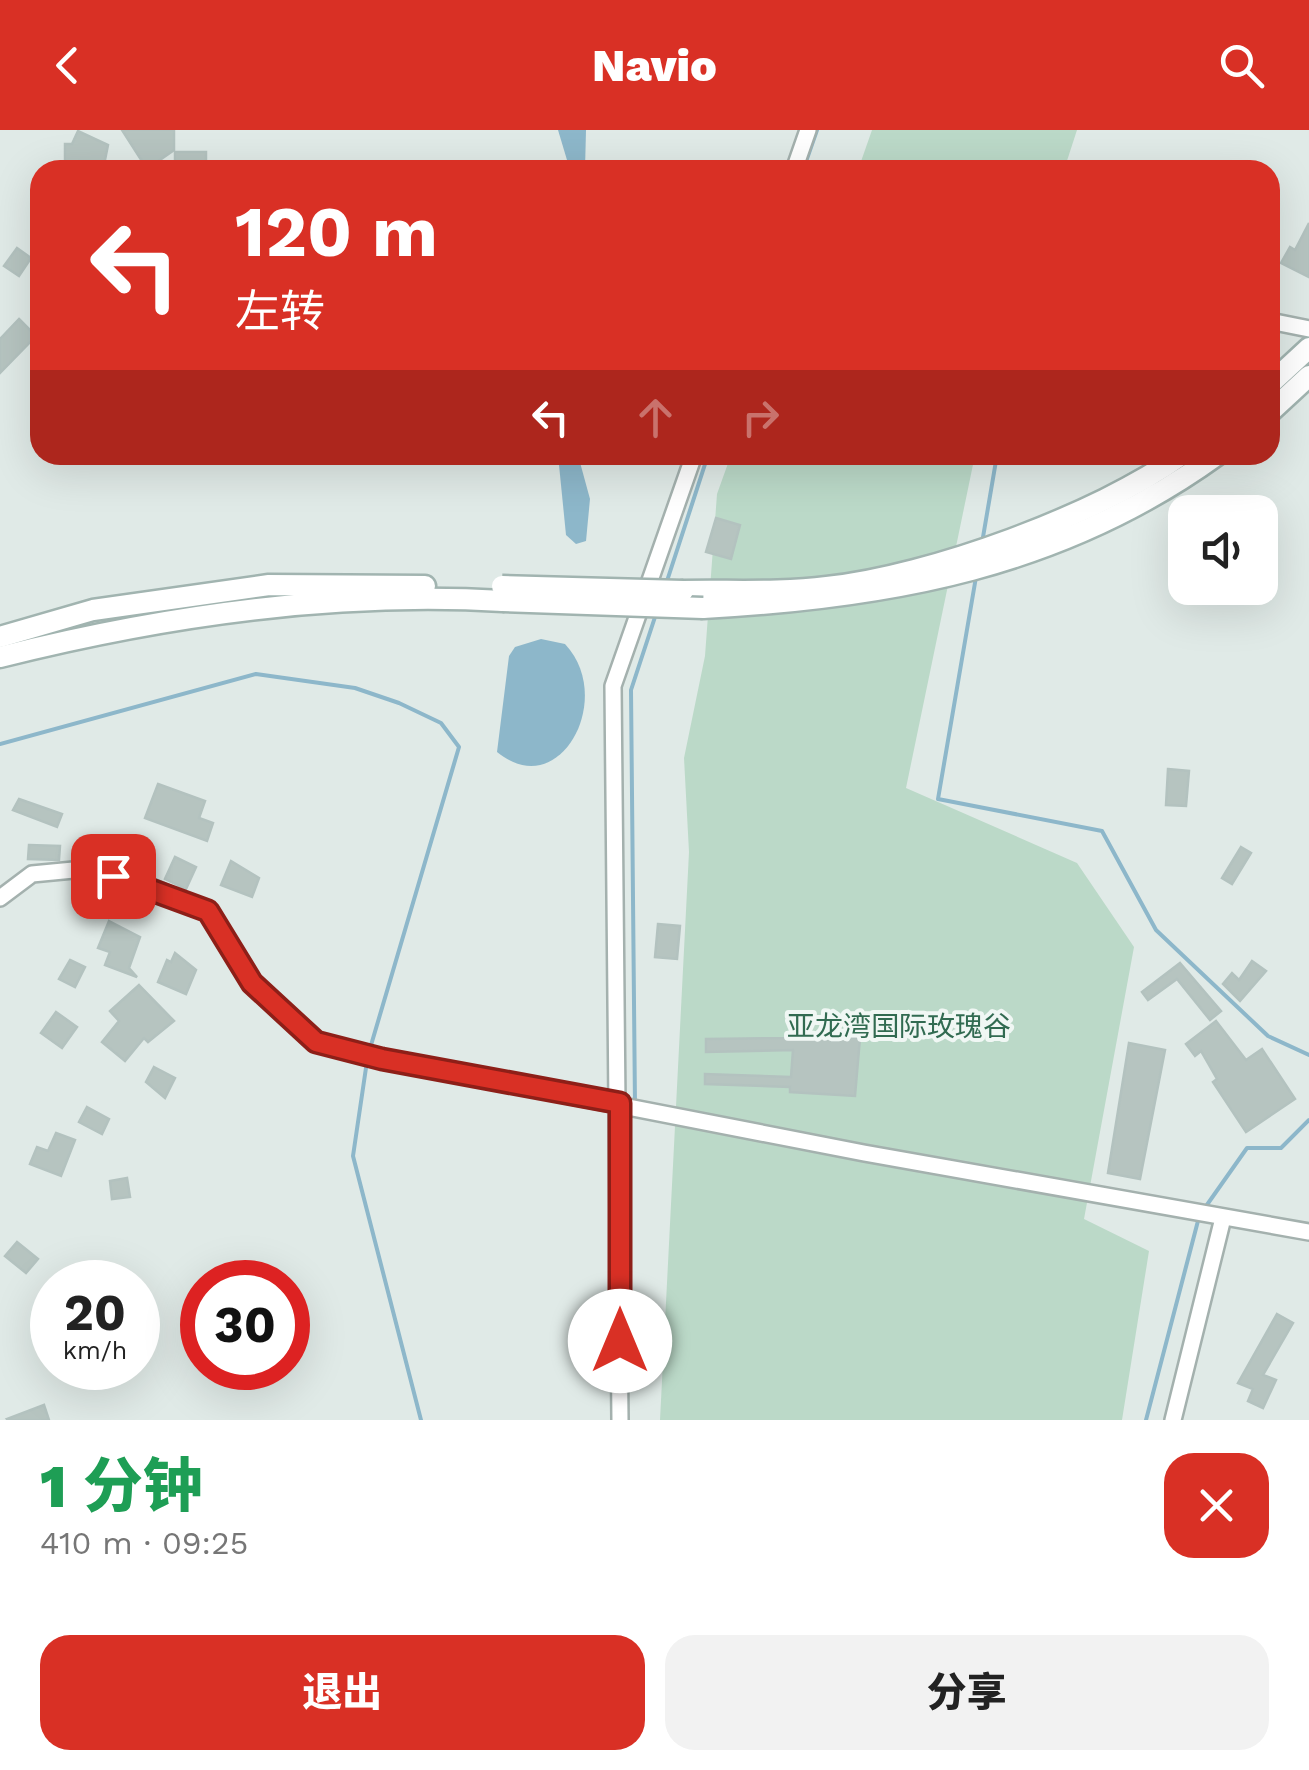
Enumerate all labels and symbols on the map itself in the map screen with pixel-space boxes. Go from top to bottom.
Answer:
pin [71,834,156,919]
park label: 亚龙湾国际玫瑰谷 [787,1010,1011,1043]
speed limit sign: 30 [180,1260,310,1390]
position arrow [568,1289,672,1393]

